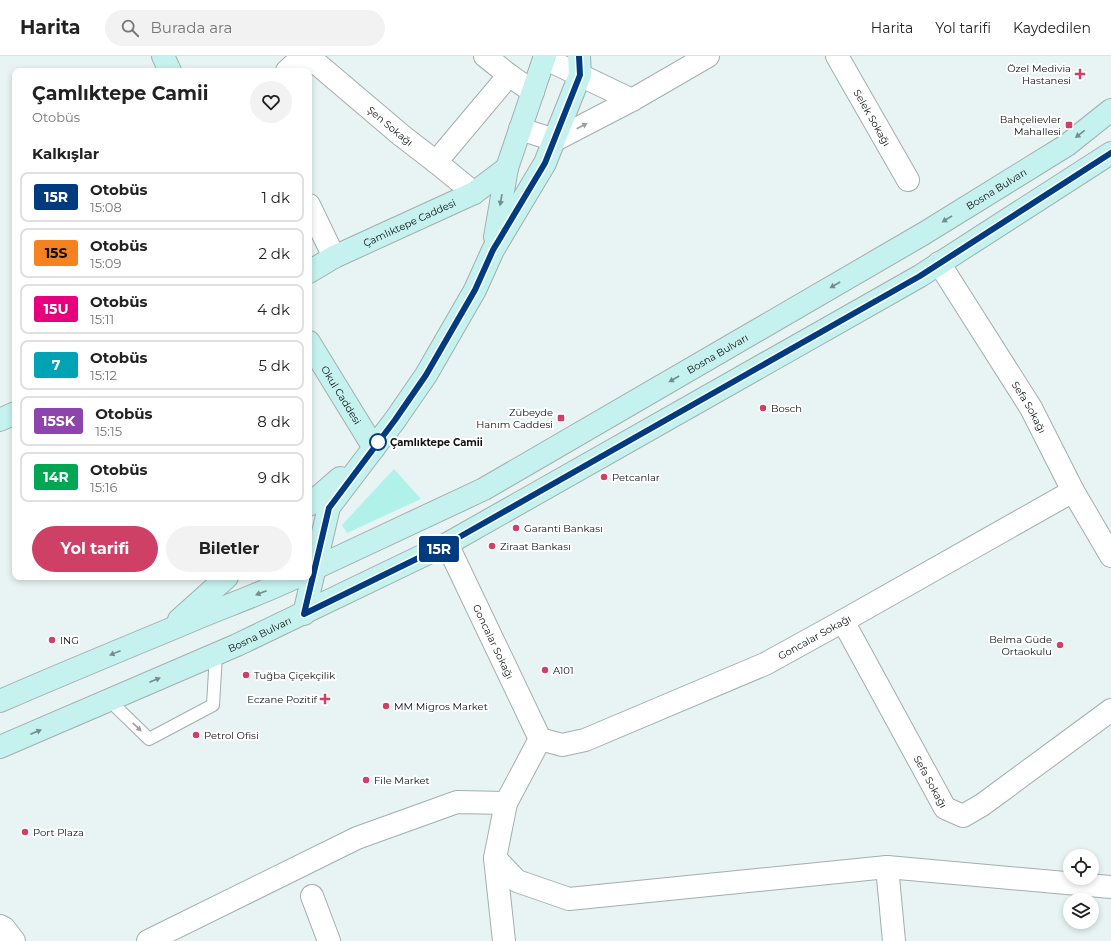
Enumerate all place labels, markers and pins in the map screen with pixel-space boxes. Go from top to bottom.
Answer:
place label: Özel Medivia Hastanesi [1007,62,1071,87]
marker: Özel Medivia Hastanesi [1074,68,1086,80]
place label: Bahçelievler Mahallesi [1000,113,1061,138]
marker: Bahçelievler Mahallesi [1064,120,1074,130]
place label: Bosch [771,402,802,415]
marker: Bosch [758,403,768,413]
place label: Zübeyde Hanım Caddesi [476,406,553,431]
marker: Zübeyde Hanım Caddesi [556,413,566,423]
marker: Çamlıktepe Camii [369,433,387,451]
place label: Çamlıktepe Camii [390,436,483,449]
place label: Petcanlar [612,471,660,484]
marker: Petcanlar [599,472,609,482]
place label: Garanti Bankası [524,522,603,535]
marker: Garanti Bankası [511,523,521,533]
place label: Ziraat Bankası [500,540,571,553]
marker: Ziraat Bankası [487,541,497,551]
place label: Belma Güde Ortaokulu [989,633,1052,658]
place label: ING [60,634,79,647]
marker: ING [47,635,57,645]
marker: Belma Güde Ortaokulu [1055,640,1065,650]
place label: A101 [553,664,574,677]
marker: A101 [540,665,550,675]
place label: Tuğba Çiçekçilik [254,669,335,682]
marker: Tuğba Çiçekçilik [241,670,251,680]
place label: Eczane Pozitif [247,693,318,706]
marker: Eczane Pozitif [320,694,330,704]
place label: MM Migros Market [394,700,488,713]
marker: MM Migros Market [381,701,391,711]
place label: Petrol Ofisi [204,729,259,742]
marker: Petrol Ofisi [191,730,201,740]
place label: File Market [374,774,430,787]
marker: File Market [361,775,371,785]
place label: Port Plaza [33,826,84,839]
marker: Port Plaza [20,827,30,837]

